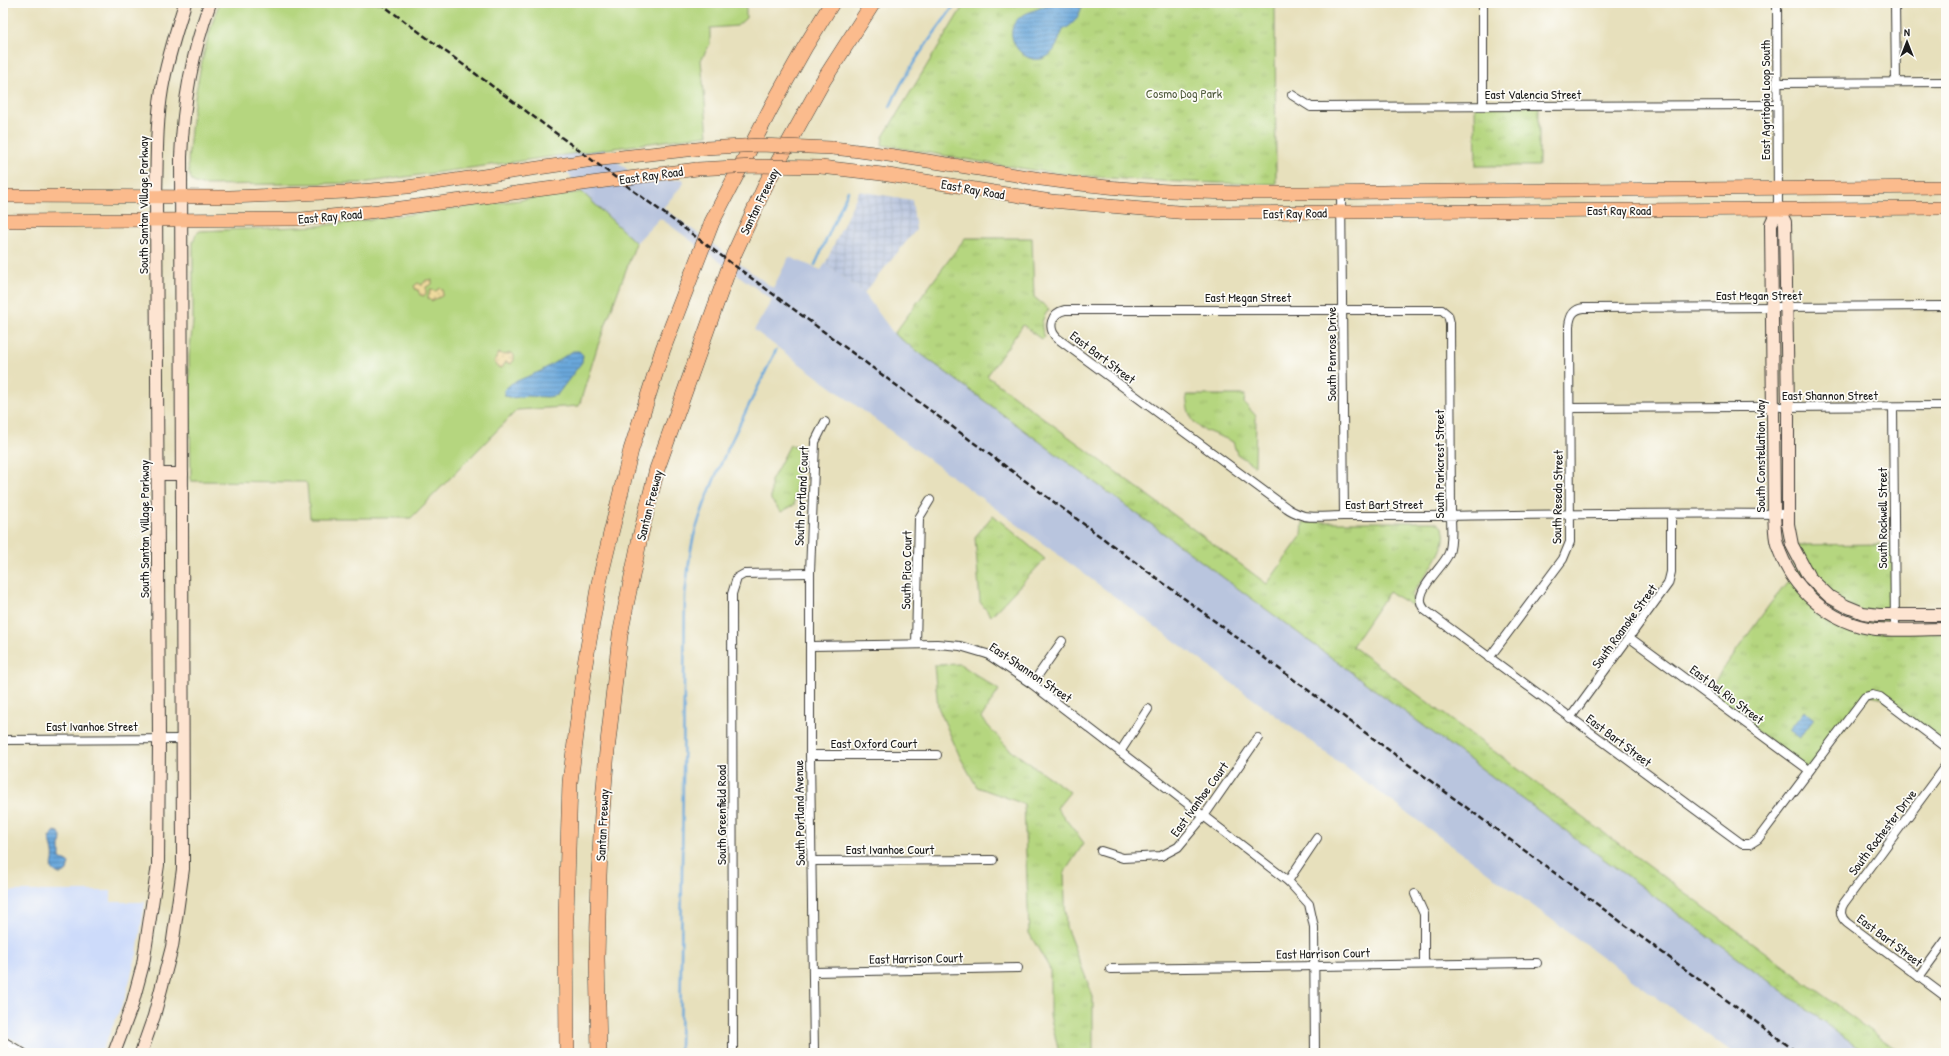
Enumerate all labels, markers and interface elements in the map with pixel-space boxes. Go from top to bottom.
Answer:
north arrow [1887,22,1927,62]
text: N [1904,25,1910,39]
street label: East Agritopia Loop South [1756,40,1774,160]
park label: Cosmo Dog Park [1146,84,1223,102]
street label: East Valencia Street [1485,85,1582,103]
street label: South Santan Village Parkway [134,136,152,274]
street label: East Ray Road [618,162,684,188]
street label: Santan Freeway [735,164,783,237]
street label: East Ray Road [940,175,1006,203]
street label: East Ray Road [1587,201,1651,219]
street label: East Ray Road [1263,203,1327,223]
street label: East Ray Road [297,204,363,228]
street label: East Megan Street [1716,286,1803,304]
street label: East Megan Street [1205,288,1292,306]
street label: South Penrose Drive [1322,307,1340,401]
street label: East Bart Street [1067,326,1140,388]
street label: East Shannon Street [1782,386,1879,404]
street label: South Constellation Way [1751,399,1769,513]
street label: South Parkcrest Street [1430,409,1448,519]
street label: South Portland Court [789,445,813,546]
street label: South Reseda Street [1547,449,1567,544]
street label: South Santan Village Parkway [135,460,153,598]
street label: Santan Freeway [632,467,667,542]
street label: South Rockwell Street [1873,467,1891,568]
street label: East Bart Street [1345,495,1423,513]
street label: South Pico Court [896,530,916,610]
street label: South Roanoke Street [1587,580,1661,672]
street label: East Shannon Street [986,638,1076,707]
street label: East Del Rio Street [1686,660,1768,728]
street label: East Bart Street [1583,709,1656,771]
street label: East Ivanhoe Street [46,717,138,735]
street label: East Oxford Court [831,734,918,752]
street label: East Ivanhoe Court [1166,758,1233,840]
street label: South Portland Avenue [789,760,809,866]
street label: South Greenfield Road [712,765,730,865]
street label: South Rochester Drive [1844,785,1920,879]
street label: Santan Freeway [591,788,613,862]
street label: East Ivanhoe Court [846,840,935,858]
street label: East Bart Street [1854,909,1927,971]
street label: East Harrison Court [1276,943,1370,963]
street label: East Harrison Court [869,948,963,968]

